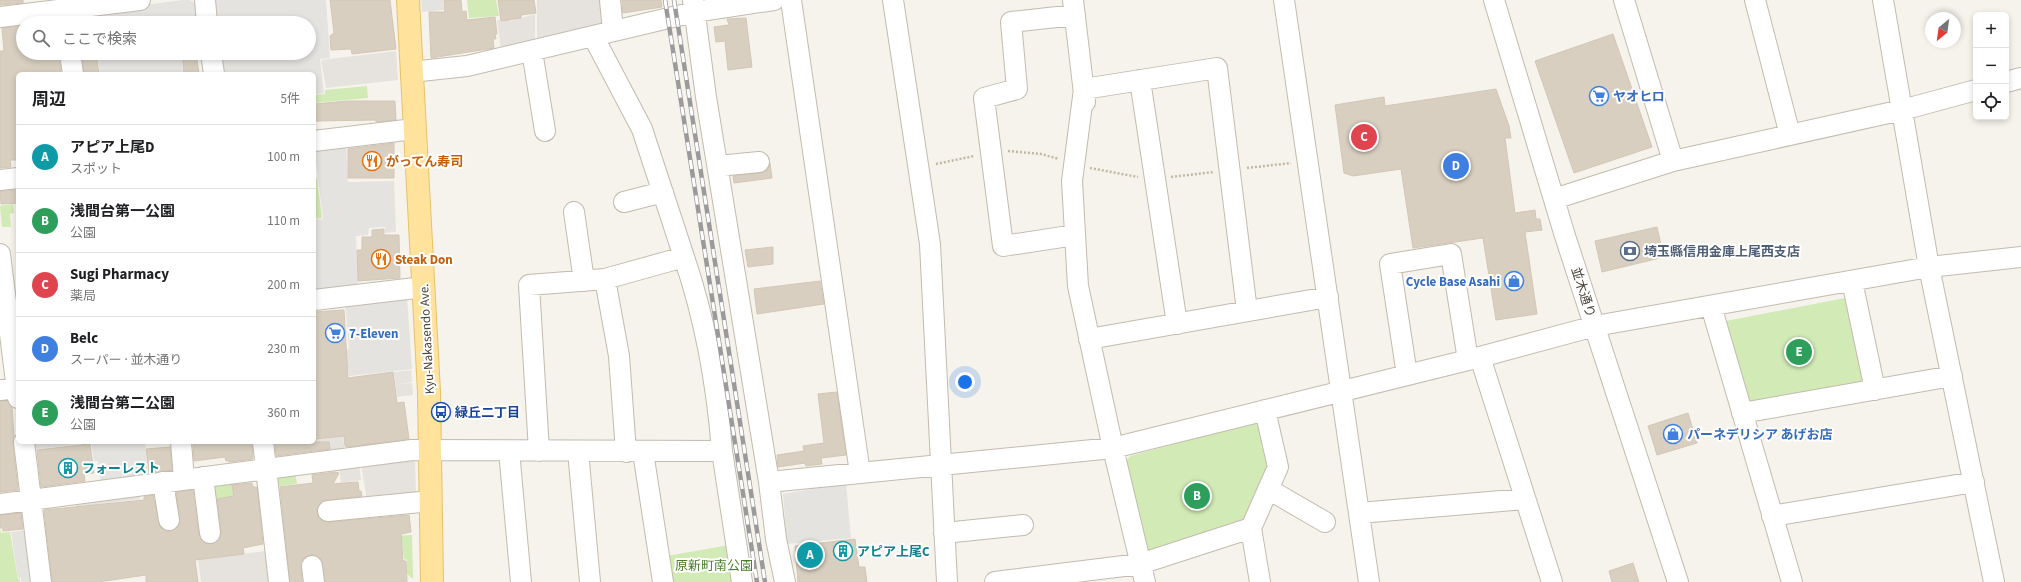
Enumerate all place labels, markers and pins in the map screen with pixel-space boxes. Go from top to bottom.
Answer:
supermarket icon: ヤオヒロ [1588,85,1610,107]
place label: ヤオヒロ [1613,88,1665,106]
pin: C [1351,122,1377,152]
restaurant icon: がってん寿司 [361,150,383,172]
pin: D [1443,151,1469,181]
place label: がってん寿司 [386,153,463,171]
bank icon: 埼玉縣信用金庫上尾西支店 [1619,240,1641,262]
place label: 埼玉縣信用金庫上尾西支店 [1644,243,1800,261]
restaurant icon: Steak Don [370,248,392,270]
place label: Steak Don [395,251,453,269]
shop icon: Cycle Base Asahi [1503,270,1525,292]
place label: Cycle Base Asahi [1406,273,1500,291]
supermarket icon: 7-Eleven [324,322,346,344]
place label: 7-Eleven [349,325,399,343]
pin: E [1786,337,1812,367]
bus stop icon: 緑丘二丁目 [430,401,452,423]
place label: 緑丘二丁目 [454,404,520,422]
shop icon: パーネデリシア あげお店 [1662,423,1684,445]
place label: パーネデリシア あげお店 [1687,426,1833,444]
building icon: フォーレスト [57,457,79,479]
place label: フォーレスト [82,460,160,478]
pin: B [1184,481,1210,511]
pin: A [797,540,823,570]
building icon: アピア上尾C [832,540,854,562]
place label: アピア上尾C [857,543,930,561]

